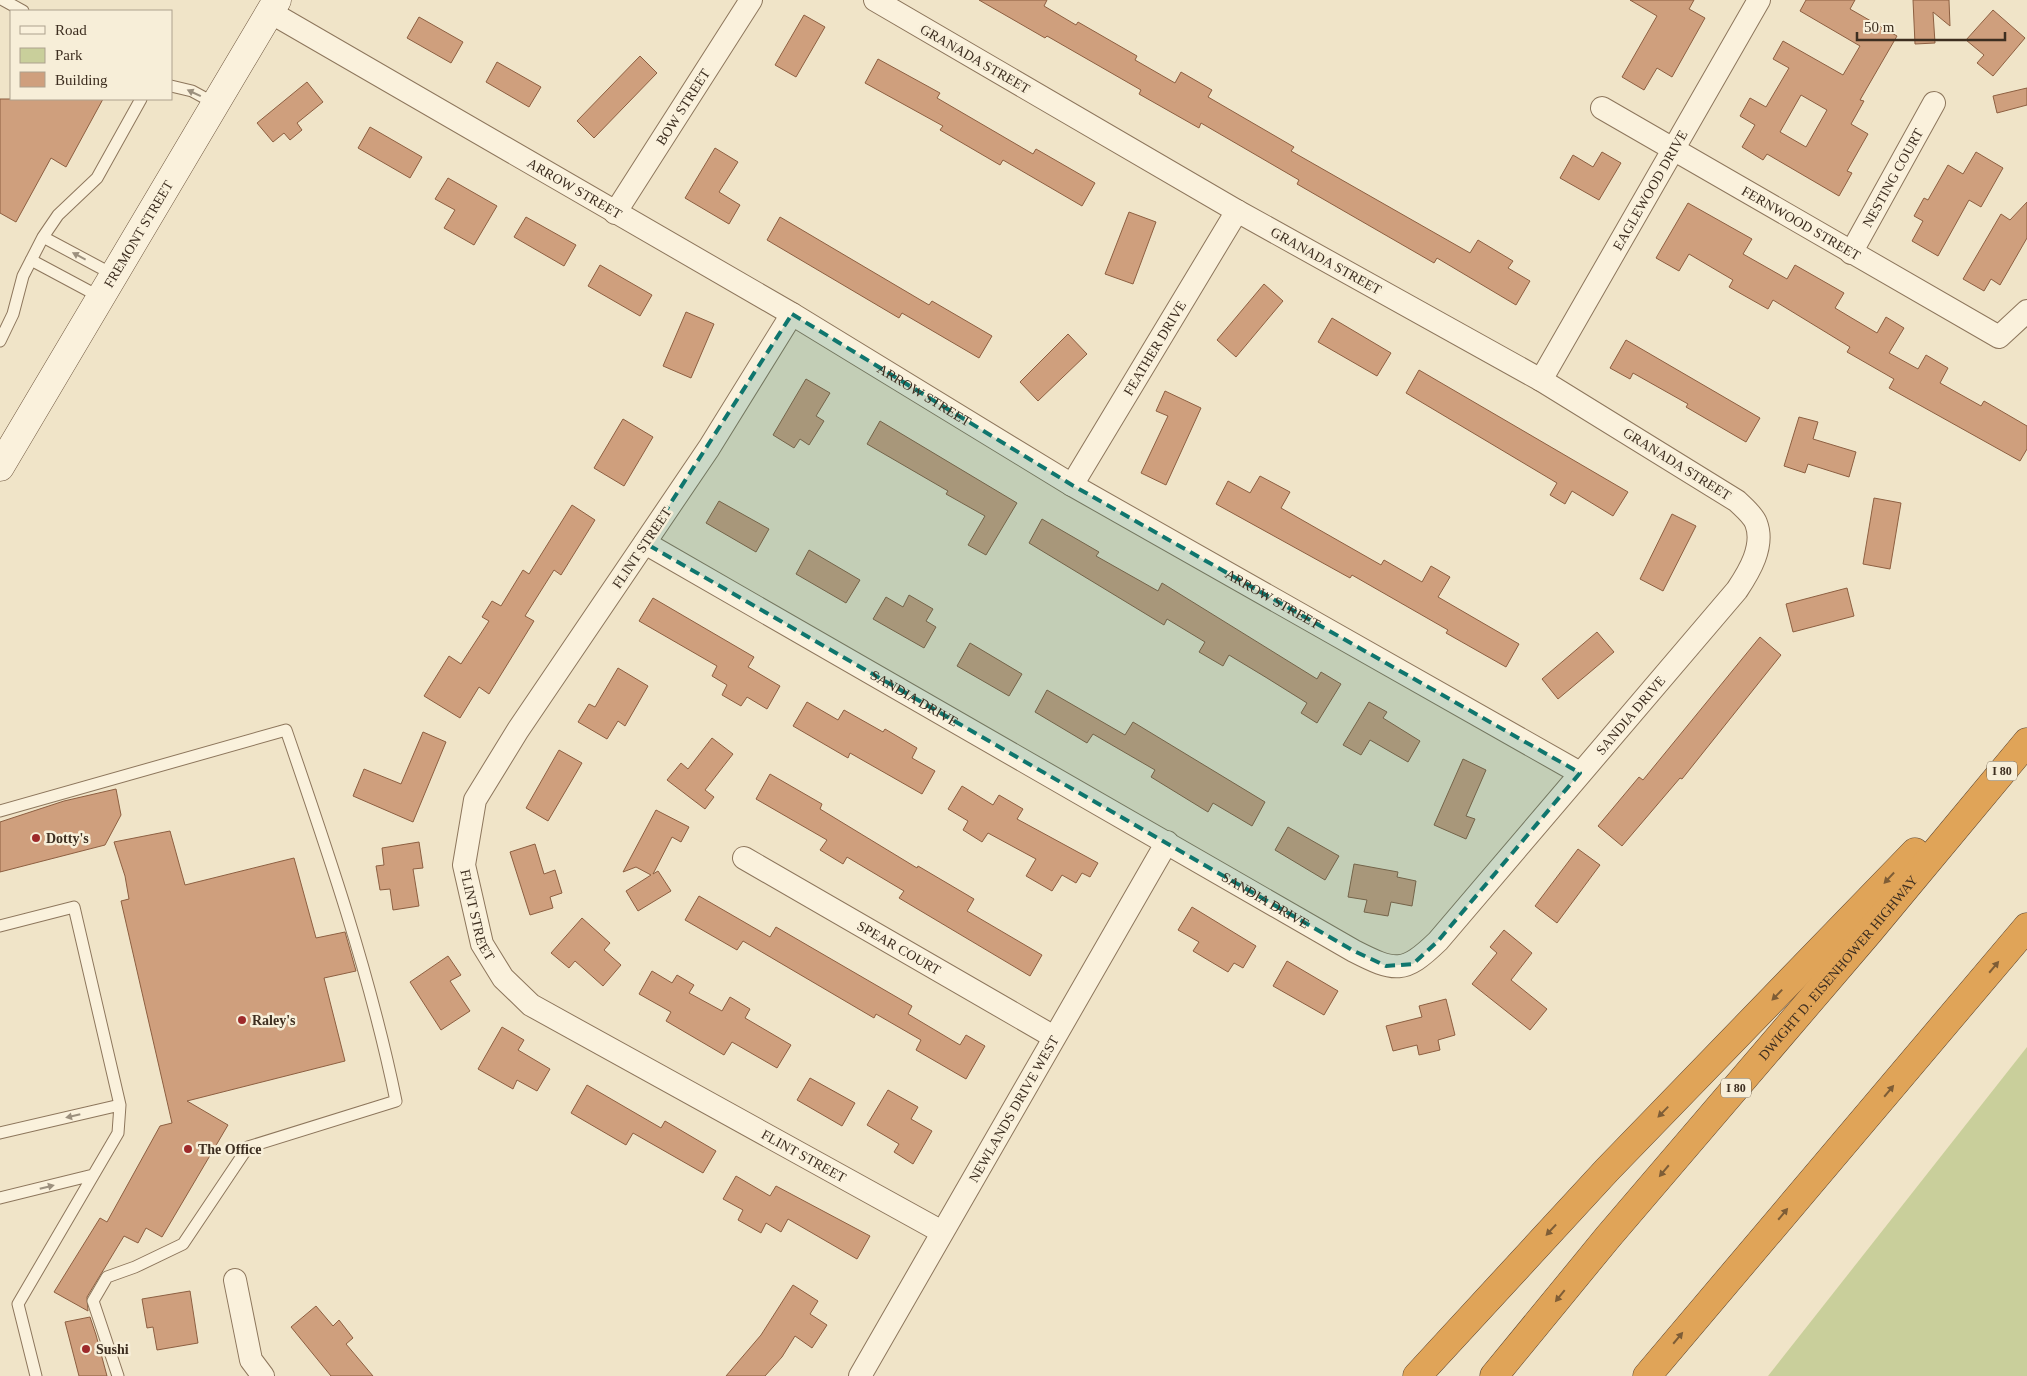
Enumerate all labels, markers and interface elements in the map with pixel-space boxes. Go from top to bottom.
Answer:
legend [10,10,172,100]
scale bar [1857,10,2004,42]
text: 50 m [1864,19,1895,35]
street label: GRANADA STREET [918,21,1033,97]
text: Road [55,22,87,38]
text: Park [55,47,83,63]
street label: BOW STREET [653,66,713,148]
text: Building [55,72,108,88]
one-way arrow [187,88,201,96]
street label: NESTING COURT [1859,126,1926,230]
street label: EAGLEWOOD DRIVE [1610,127,1690,253]
street label: ARROW STREET [525,155,625,222]
street label: FREMONT STREET [101,177,176,290]
street label: FERNWOOD STREET [1739,183,1864,263]
street label: GRANADA STREET [1268,224,1384,298]
one-way arrow [72,252,86,260]
street label: FEATHER DRIVE [1120,298,1189,398]
street label: ARROW STREET [875,361,974,429]
street label: GRANADA STREET [1620,425,1734,503]
street label: FLINT STREET [609,504,675,591]
street label: ARROW STREET [1223,566,1323,632]
street label: SANDIA DRIVE [868,667,961,729]
street label: SANDIA DRIVE [1593,673,1668,758]
road number: I 80 [1987,761,2017,780]
place label: Dotty's [46,831,89,846]
marker: Dotty's [30,832,42,844]
street label: FLINT STREET [458,868,498,964]
street label: SANDIA DRIVE [1219,869,1312,931]
one-way arrow [1883,871,1895,883]
street label: DWIGHT D. EISENHOWER HIGHWAY [1755,872,1921,1063]
street label: SPEAR COURT [855,918,944,978]
one-way arrow [1988,961,1999,973]
one-way arrow [1771,989,1783,1001]
place label: Raley's [252,1013,296,1028]
marker: Raley's [236,1014,248,1026]
street label: NEWLANDS DRIVE WEST [966,1033,1062,1185]
road number: I 80 [1721,1078,1751,1098]
one-way arrow [1883,1084,1894,1097]
one-way arrow [1658,1106,1670,1118]
one-way arrow [65,1112,80,1120]
street label: FLINT STREET [759,1126,849,1185]
place label: The Office [198,1142,261,1157]
marker: The Office [182,1143,194,1155]
one-way arrow [1659,1165,1670,1178]
one-way arrow [39,1182,54,1190]
one-way arrow [1778,1208,1789,1221]
one-way arrow [1545,1223,1557,1235]
one-way arrow [1554,1289,1565,1302]
one-way arrow [1673,1332,1684,1345]
place label: Sushi [96,1342,129,1357]
marker: Sushi [80,1343,92,1355]

